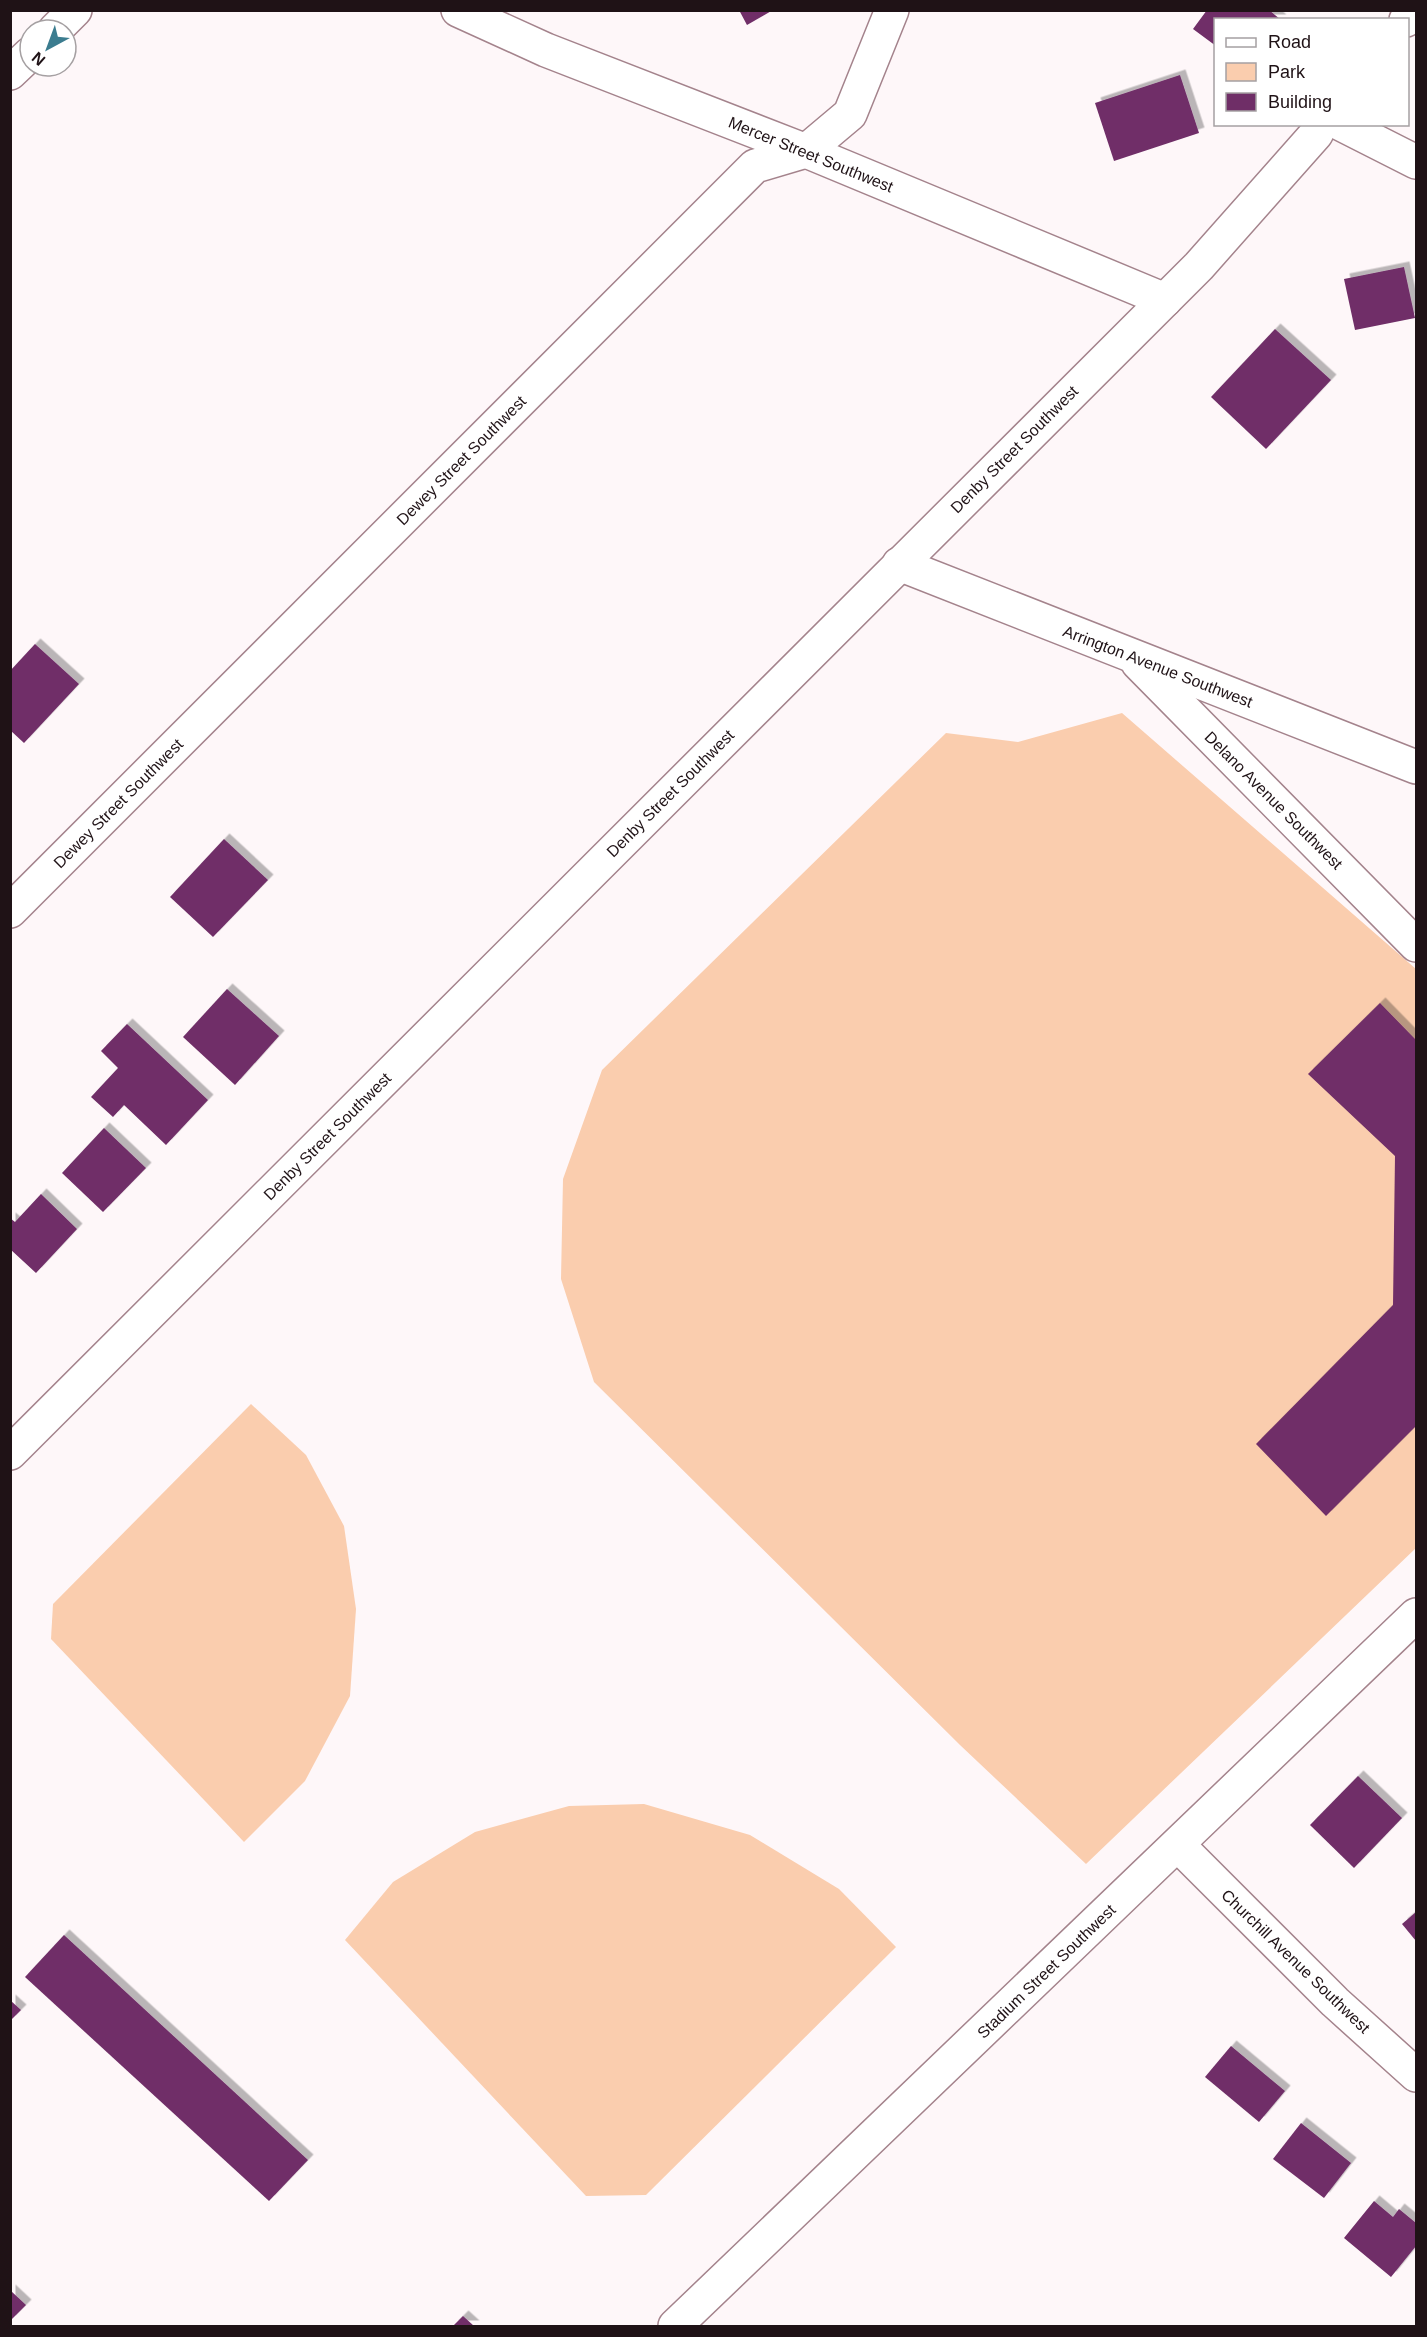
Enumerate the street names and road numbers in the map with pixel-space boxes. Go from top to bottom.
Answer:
street label: Mercer Street Southwest [726,114,896,196]
street label: Denby Street Southwest [947,382,1082,516]
street label: Dewey Street Southwest [393,392,530,528]
street label: Arrington Avenue Southwest [1061,622,1255,711]
street label: Denby Street Southwest [603,726,738,860]
street label: Delano Avenue Southwest [1201,728,1346,873]
street label: Dewey Street Southwest [50,735,187,871]
street label: Denby Street Southwest [260,1069,395,1203]
street label: Churchill Avenue Southwest [1218,1886,1374,2037]
street label: Stadium Street Southwest [974,1901,1119,2042]

